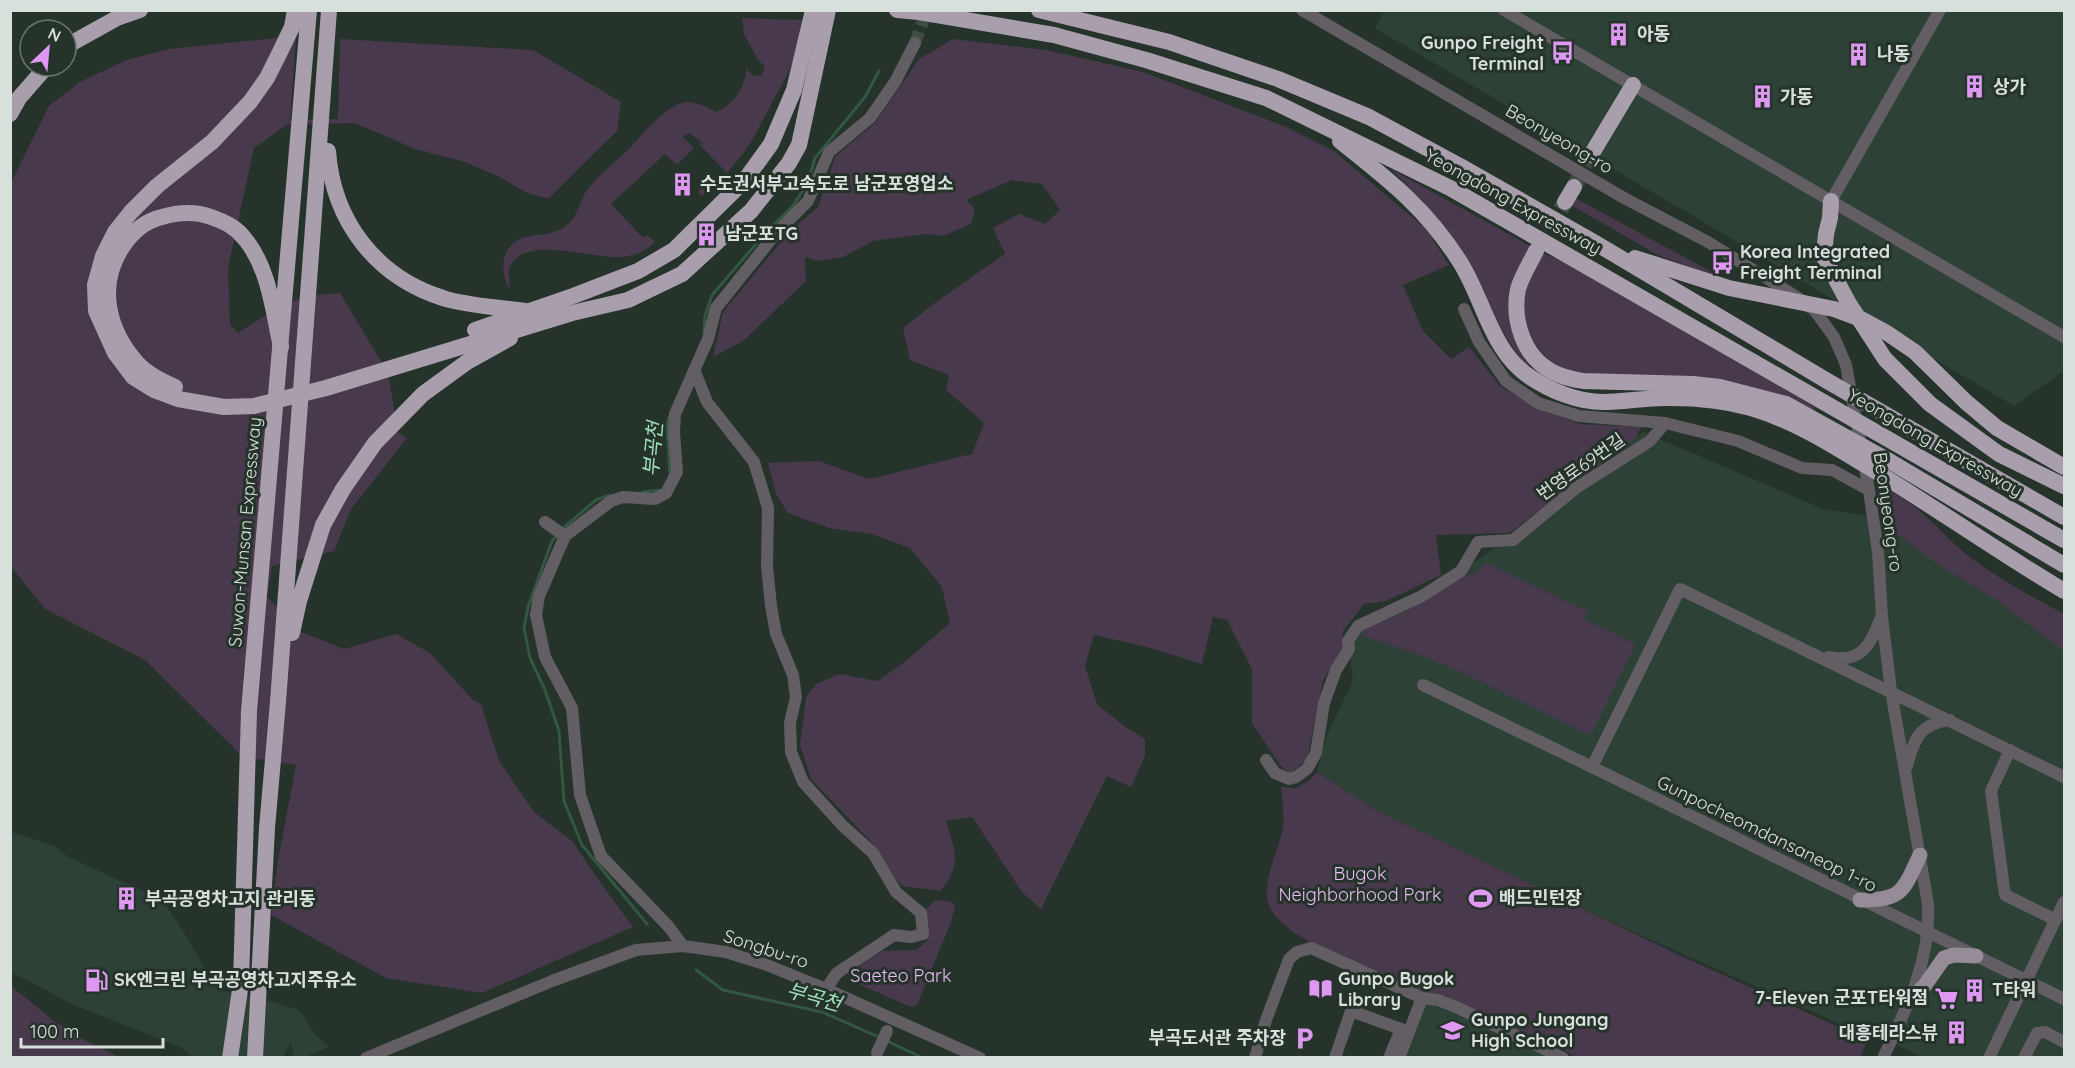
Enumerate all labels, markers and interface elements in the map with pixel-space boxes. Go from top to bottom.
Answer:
north arrow [18,18,78,78]
building icon: 아동 [1606,21,1632,47]
place label: 아동 [1637,22,1670,45]
text: N [45,23,64,46]
place label: Gunpo Freight Terminal [1421,31,1544,75]
bus stop icon: Gunpo Freight Terminal [1549,40,1575,66]
building icon: 나동 [1846,41,1872,67]
place label: 나동 [1877,42,1910,65]
building icon: 상가 [1962,74,1988,100]
place label: 상가 [1993,75,2027,98]
building icon: 가동 [1749,84,1775,110]
place label: 가동 [1780,85,1813,108]
street label: Beonyeong-ro [1501,99,1617,179]
street label: Yeongdong Expressway [1421,143,1605,260]
building icon: 수도권서부고속도로 남군포영업소 [669,171,695,197]
place label: 수도권서부고속도로 남군포영업소 [700,172,953,195]
building icon: 남군포TG [694,221,720,247]
place label: 남군포TG [725,222,798,245]
place label: Korea Integrated Freight Terminal [1740,240,1890,284]
bus stop icon: Korea Integrated Freight Terminal [1709,249,1735,275]
street label: Yeongdong Expressway [1844,383,2027,502]
street label: Suwon-Munsan Expressway [223,416,266,648]
water label: 부곡천 [638,418,668,478]
street label: 번영로69번길 [1532,428,1629,505]
street label: Beonyeong-ro [1869,451,1908,573]
street label: Gunpocheomdansaneop 1-ro [1653,770,1881,897]
park label: Bugok Neighborhood Park [1278,862,1442,906]
sports icon: 배드민턴장 [1468,885,1494,911]
building icon: 부곡공영차고지 관리동 [114,886,140,912]
place label: 배드민턴장 [1499,886,1582,909]
place label: 부곡공영차고지 관리동 [145,887,316,910]
street label: Songbu-ro [721,924,812,973]
park label: Saeteo Park [850,964,952,987]
fuel station icon: SK엔크린 부곡공영차고지주유소 [83,967,109,993]
place label: Gunpo Bugok Library [1338,967,1454,1011]
place label: SK엔크린 부곡공영차고지주유소 [114,968,357,991]
library icon: Gunpo Bugok Library [1307,976,1333,1002]
water label: 부곡천 [784,977,847,1017]
building icon: T타워 [1961,977,1987,1003]
place label: T타워 [1992,978,2036,1001]
supermarket icon: 7-Eleven 군포T타워점 [1933,985,1959,1011]
place label: 7-Eleven 군포T타워점 [1755,986,1928,1009]
place label: Gunpo Jungang High School [1471,1008,1609,1052]
scale bar [21,1011,164,1049]
school or university icon: Gunpo Jungang High School [1440,1017,1466,1043]
text: 100 m [30,1020,79,1043]
building icon: 대흥테라스뷰 [1943,1020,1969,1046]
place label: 대흥테라스뷰 [1839,1021,1938,1044]
parking icon: 부곡도서관 주차장 [1291,1025,1317,1051]
place label: 부곡도서관 주차장 [1148,1026,1286,1049]

